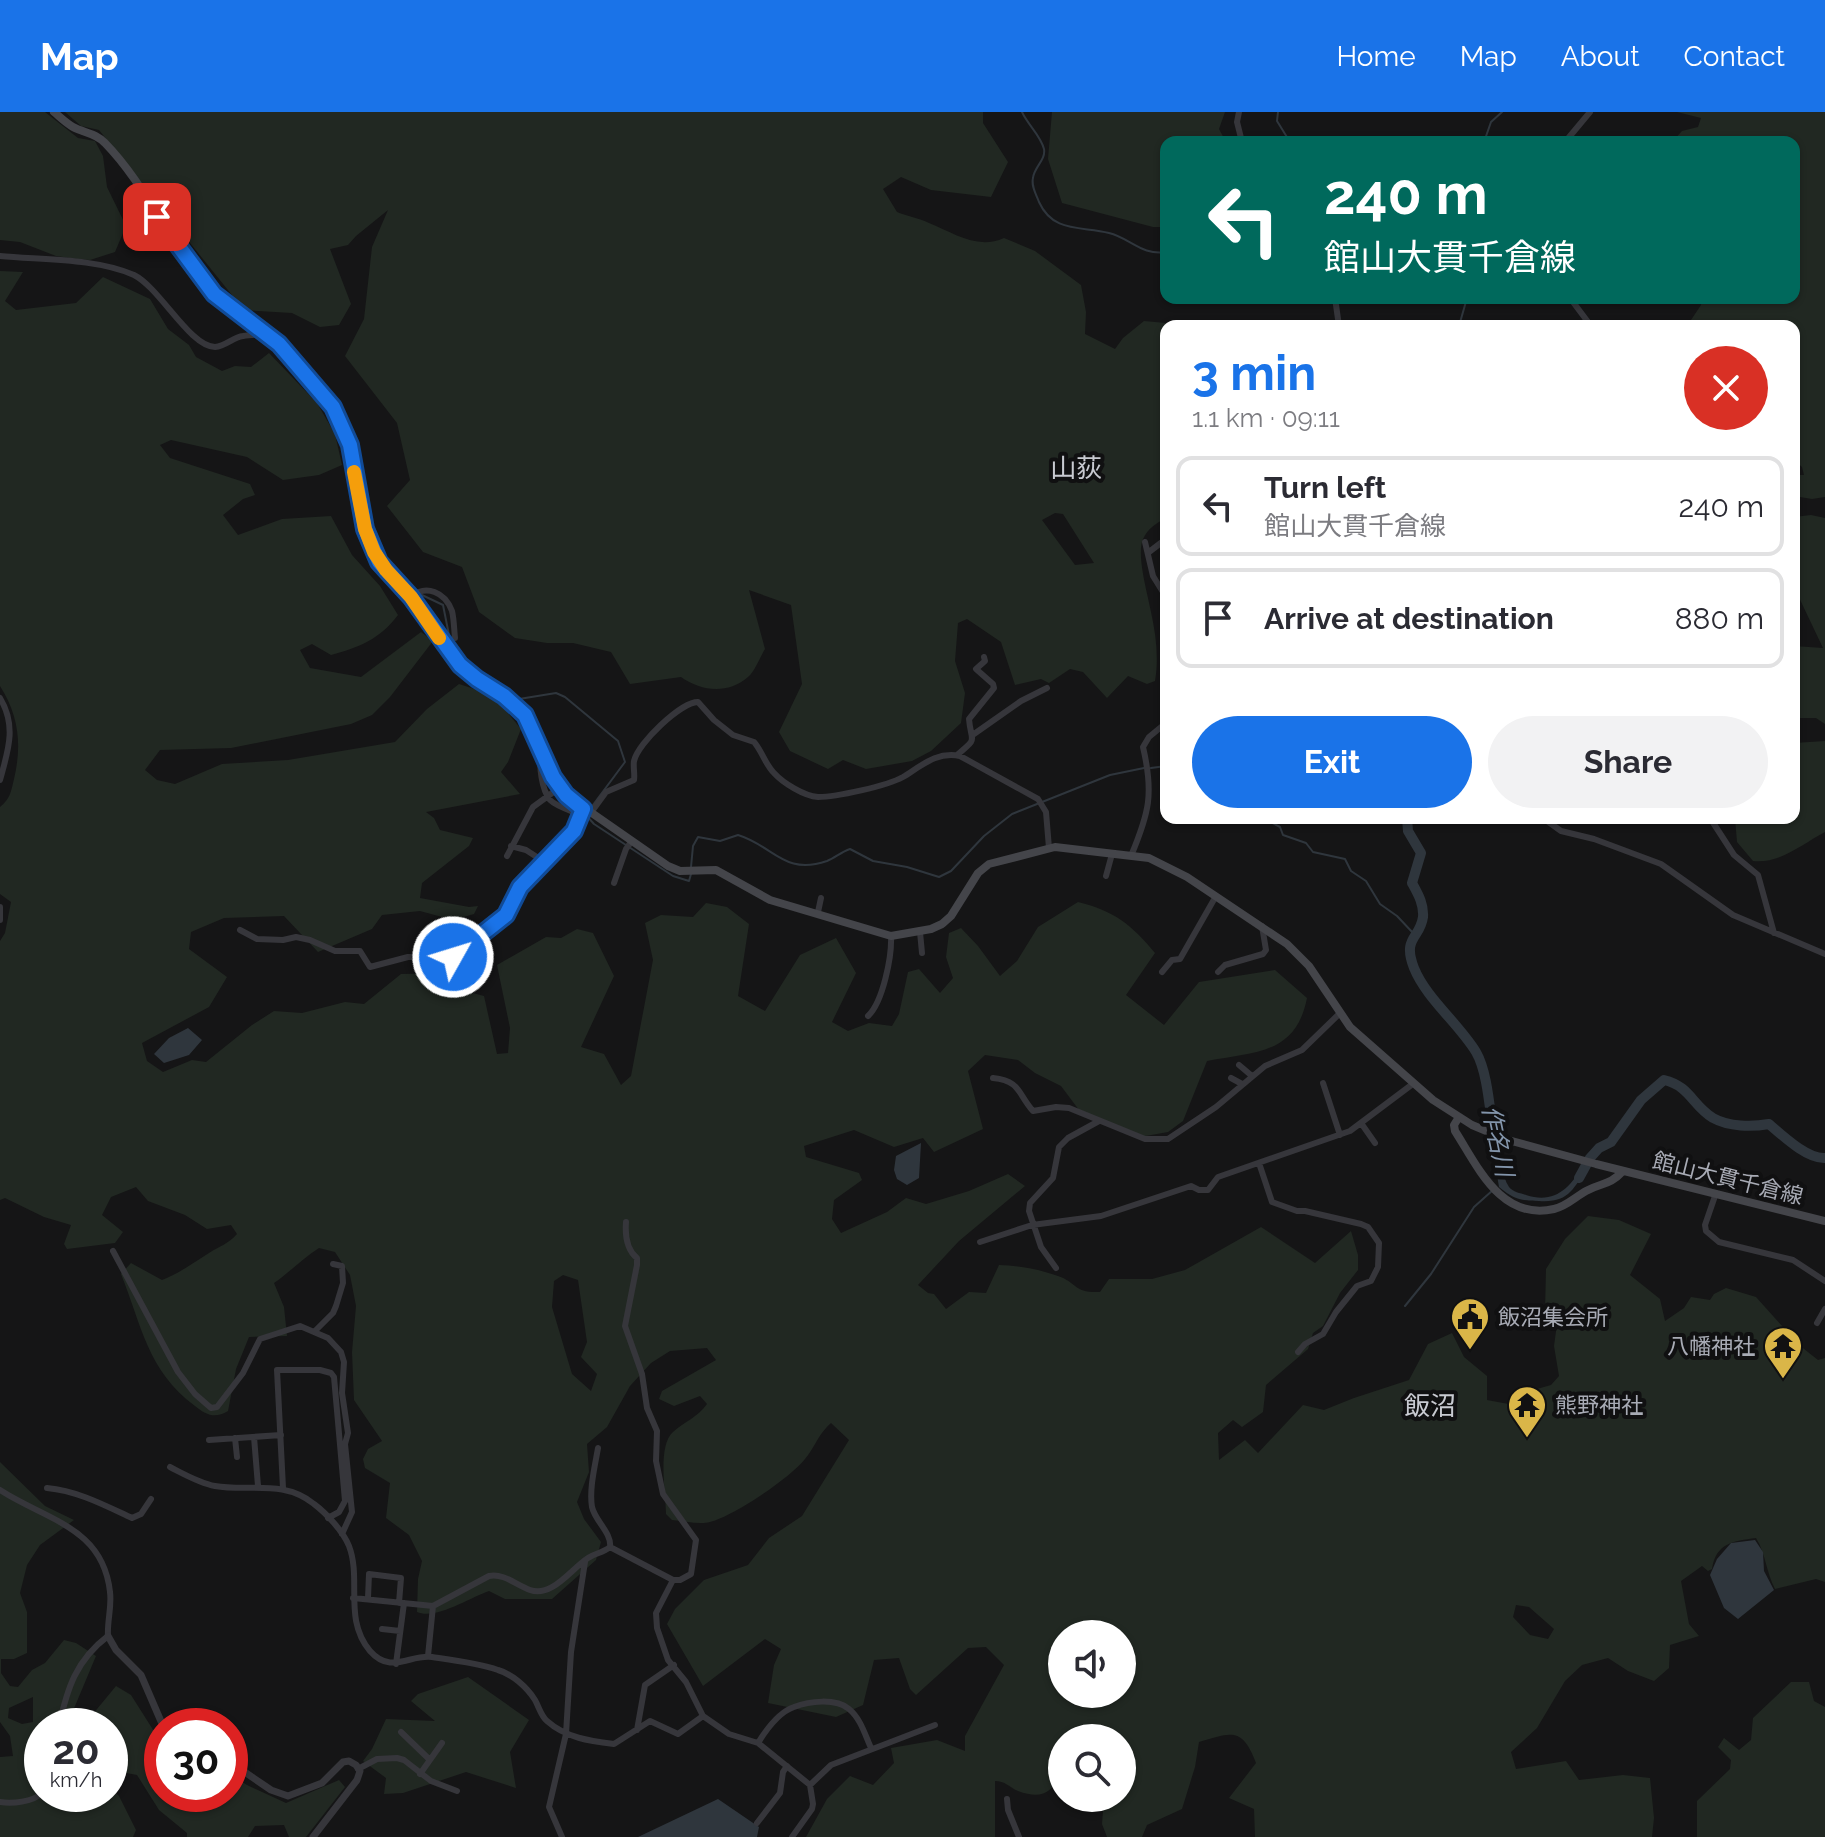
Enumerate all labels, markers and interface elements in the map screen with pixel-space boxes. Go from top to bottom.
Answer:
text: Map [40,34,119,79]
text: Home [1336,40,1416,73]
text: Map [1460,40,1517,73]
text: About [1561,40,1640,73]
text: Contact [1684,40,1785,73]
text: 240 m [1324,161,1488,227]
icon: left [1192,168,1296,272]
pin [123,183,191,251]
icon: arrive [135,195,179,239]
text: 館山大貫千倉線 [1324,236,1576,278]
text: 3 min [1192,345,1316,401]
button: close [1684,346,1768,430]
text: 1.1 km · 09:11 [1192,403,1340,433]
district label: 山荻 [1050,453,1102,483]
text: Turn left [1264,470,1386,505]
icon: left [1196,484,1240,528]
text: 240 m [1678,489,1764,524]
text: 館山大貫千倉線 [1264,511,1446,541]
icon: arrive [1196,596,1240,640]
text: Arrive at destination [1264,601,1554,636]
text: 880 m [1675,601,1764,636]
button: Exit [1192,716,1472,808]
button: Share [1488,716,1768,808]
position arrow [411,915,495,999]
water label: 作名川 [1476,1103,1520,1182]
street label: 館山大貫千倉線 [1650,1147,1806,1209]
public building icon: 飯沼集会所 [1449,1296,1491,1351]
place label: 飯沼集会所 [1498,1304,1608,1330]
temple icon: 八幡神社 [1762,1325,1804,1380]
place label: 八幡神社 [1667,1333,1755,1359]
temple icon: 熊野神社 [1506,1384,1548,1439]
district label: 飯沼 [1404,1391,1456,1421]
place label: 熊野神社 [1555,1392,1643,1418]
map controls [1048,1620,1136,1812]
button: sound [1048,1620,1136,1708]
speed limit sign: 30 [144,1708,248,1812]
button: search [1048,1724,1136,1812]
text: 20 [52,1726,100,1773]
text: km/h [50,1768,102,1792]

